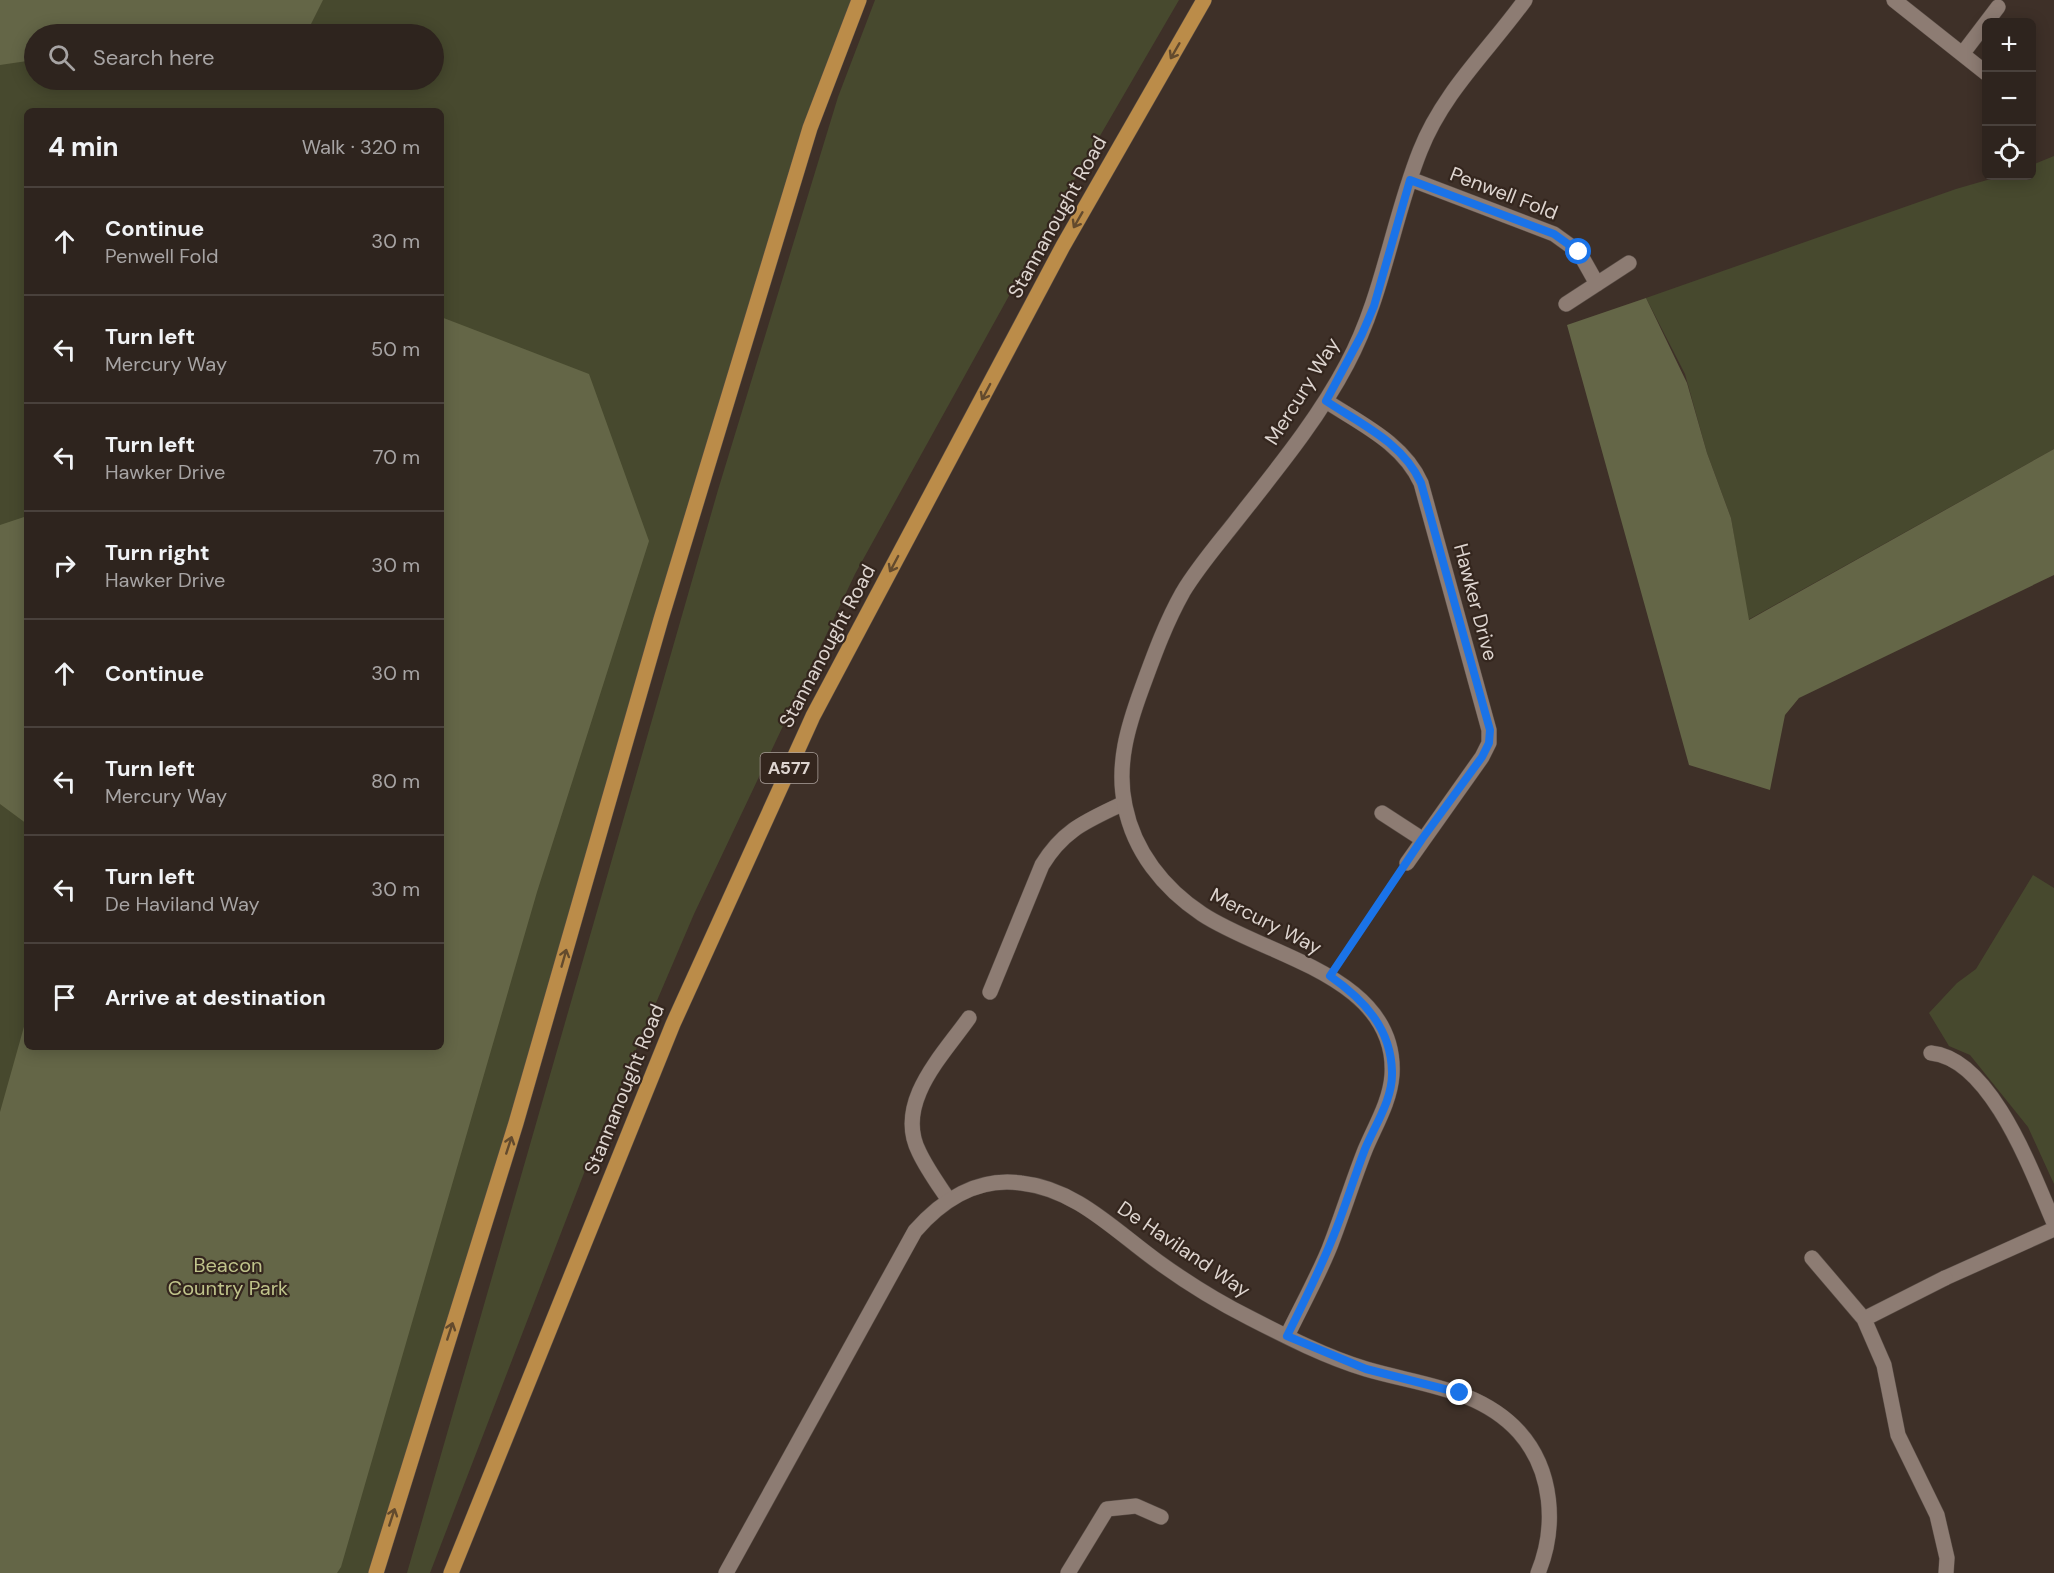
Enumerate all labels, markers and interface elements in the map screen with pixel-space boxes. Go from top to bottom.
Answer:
map controls [1982,18,2036,180]
button: + [1982,18,2036,72]
search box [24,24,444,90]
icon: search [45,41,78,74]
one-way arrow [1169,42,1181,59]
text: Search here [93,43,214,72]
button: − [1982,72,2036,126]
button: locate [1982,126,2036,180]
text: 4 min [48,130,119,164]
street label: Stannanought Road [1002,131,1112,303]
text: Walk · 320 m [302,134,420,160]
street label: Penwell Fold [1446,161,1562,225]
one-way arrow [1072,211,1084,228]
text: Continue [105,214,204,243]
icon: ahead [48,225,81,258]
text: 30 m [371,228,420,254]
route start [1565,238,1591,264]
text: Penwell Fold [105,243,218,269]
text: Turn left [105,322,195,351]
street label: Mercury Way [1259,332,1345,450]
icon: left [48,333,81,366]
text: 50 m [371,336,420,362]
text: Mercury Way [105,351,227,377]
one-way arrow [980,383,992,400]
text: Turn left [105,430,195,459]
icon: left [48,441,81,474]
text: 70 m [373,444,420,470]
text: Hawker Drive [105,459,225,485]
text: Turn right [105,538,210,567]
street label: Hawker Drive [1448,540,1504,664]
icon: right [48,549,81,582]
text: 30 m [371,552,420,578]
one-way arrow [888,555,900,572]
street label: Stannanought Road [773,560,881,732]
text: Hawker Drive [105,567,225,593]
icon: ahead [48,657,81,690]
text: Continue [105,659,204,688]
text: 30 m [371,660,420,686]
road number: A577 [760,753,818,783]
text: Turn left [105,754,195,783]
icon: left [48,765,81,798]
text: 80 m [371,768,420,794]
text: Mercury Way [105,783,227,809]
text: Turn left [105,862,195,891]
icon: left [48,873,81,906]
text: 30 m [371,876,420,902]
street label: Mercury Way [1206,882,1326,960]
text: De Haviland Way [105,891,260,917]
one-way arrow [558,949,570,968]
icon: arrive [48,981,81,1014]
text: Arrive at destination [105,983,326,1012]
street label: Stannanought Road [578,1000,670,1178]
one-way arrow [504,1136,515,1155]
street label: De Haviland Way [1113,1195,1255,1303]
park label: Beacon Country Park [168,1252,288,1301]
one-way arrow [446,1322,457,1341]
route end [1446,1379,1472,1405]
one-way arrow [387,1508,398,1527]

